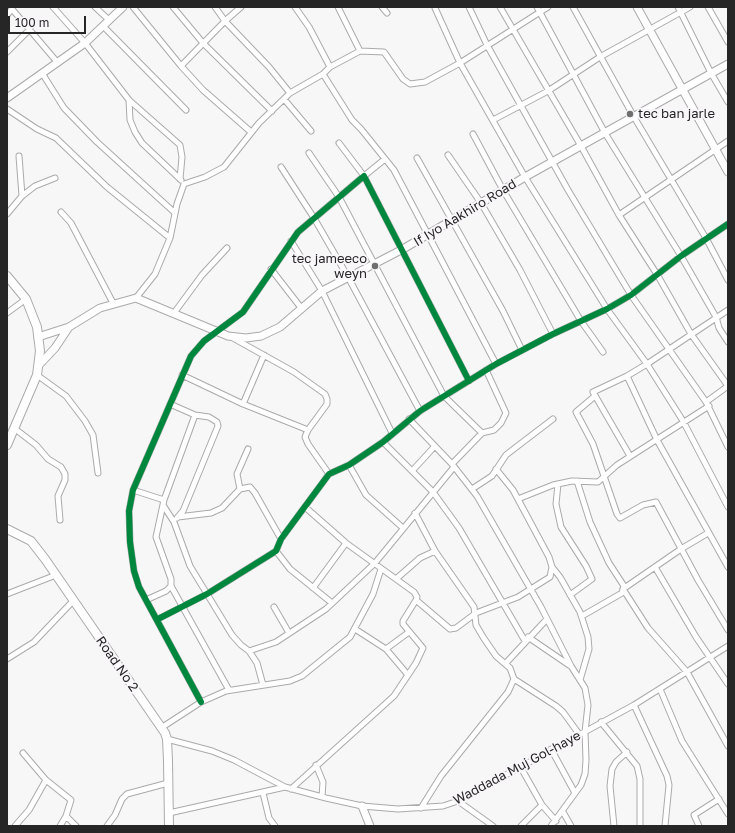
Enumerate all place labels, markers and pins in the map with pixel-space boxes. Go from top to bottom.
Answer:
place label: tec ban jarle [638,106,715,122]
marker: tec ban jarle [625,109,635,119]
place label: tec jameeco weyn [292,251,367,282]
marker: tec jameeco weyn [370,261,380,271]

